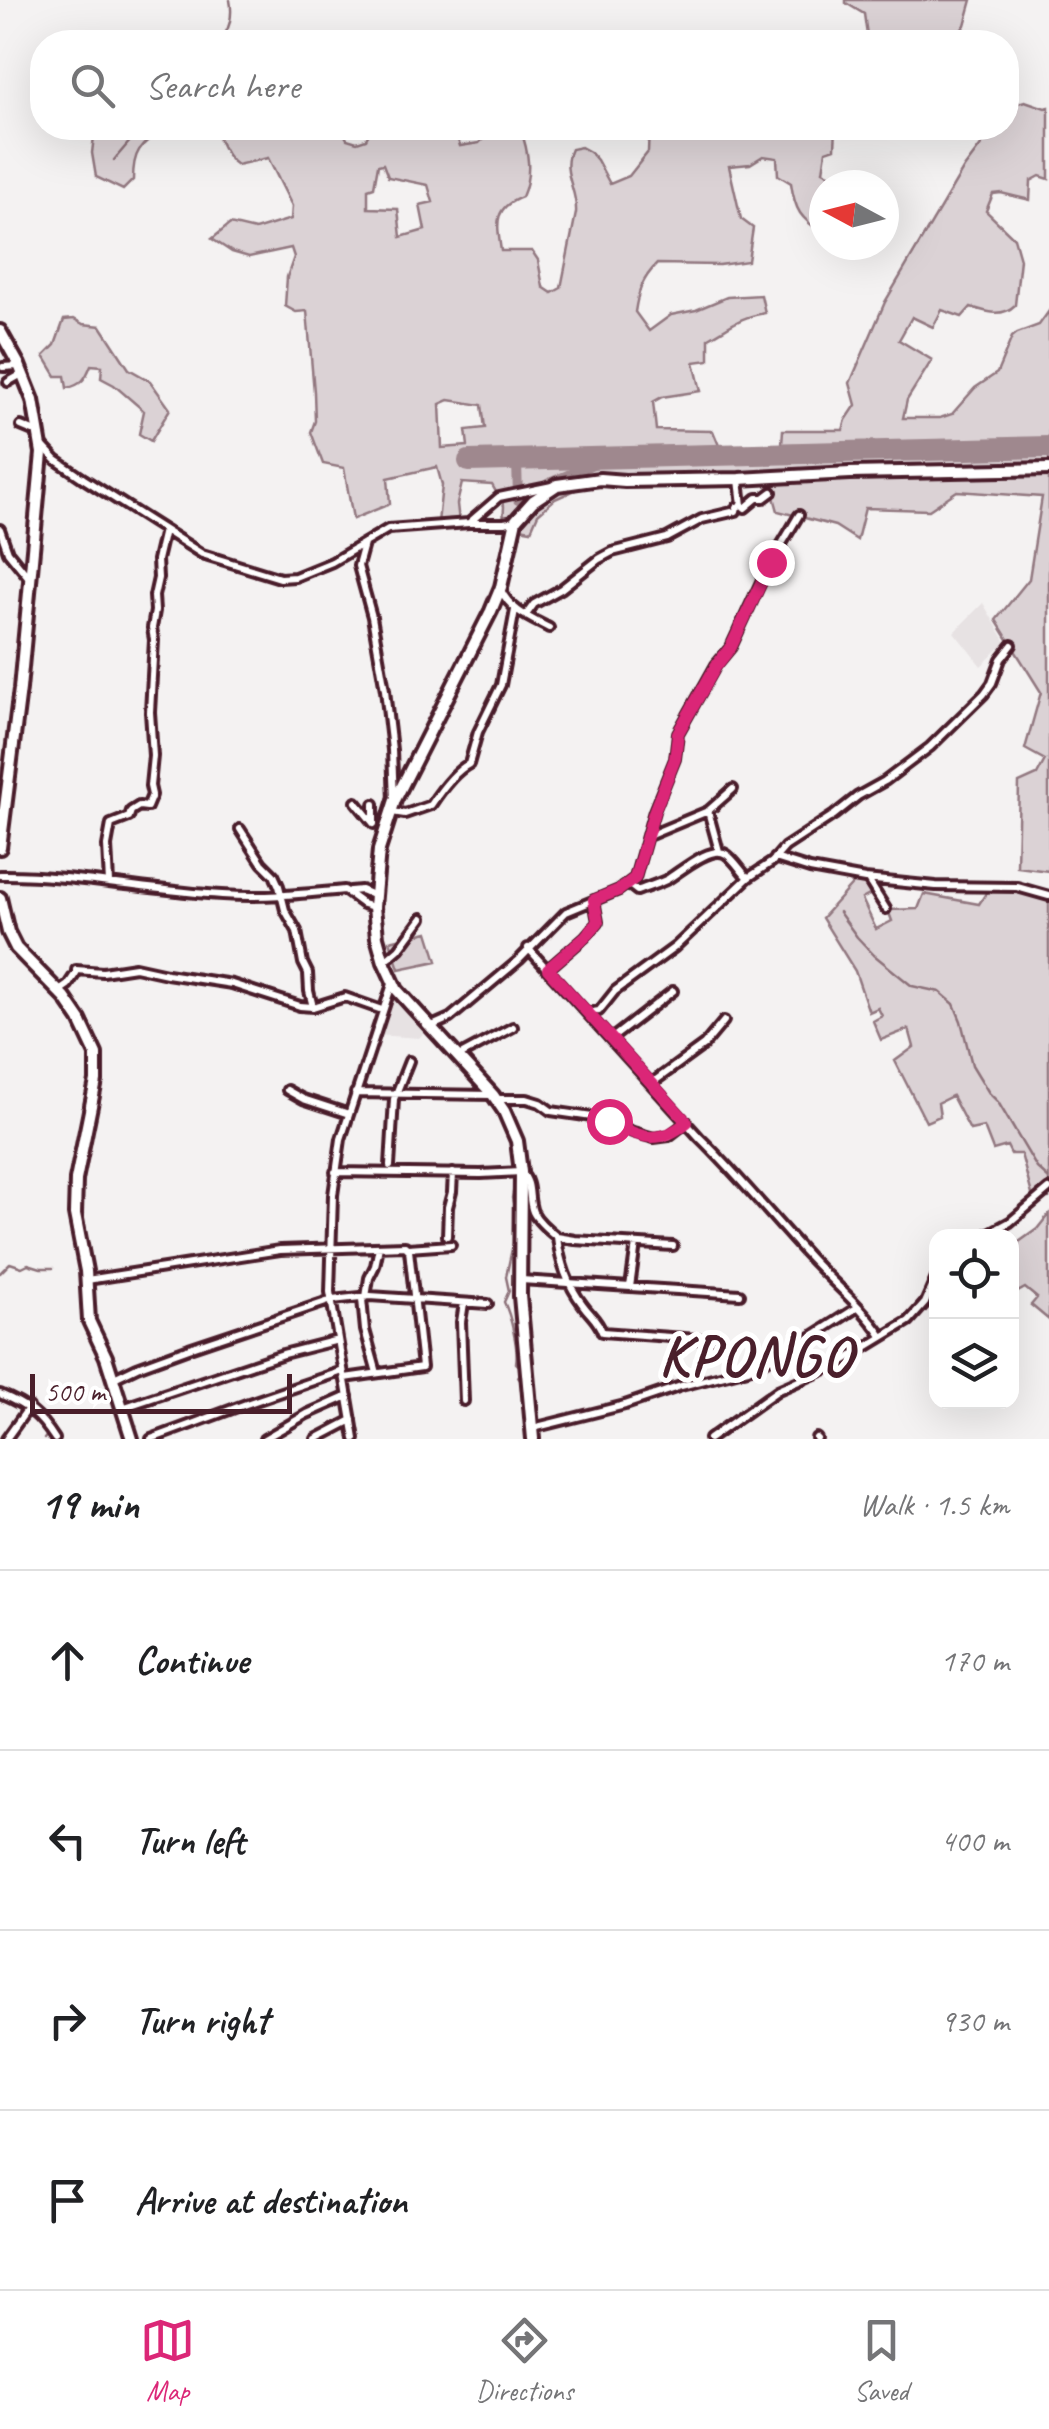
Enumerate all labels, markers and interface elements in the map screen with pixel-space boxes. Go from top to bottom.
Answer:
search box [30,30,1019,140]
icon: search [65,58,120,113]
text: Search here [145,62,300,109]
north arrow [809,170,899,260]
route end [749,540,795,586]
route start [587,1099,633,1145]
map controls [929,1229,1019,1409]
button: locate [929,1229,1019,1319]
district label: KPONGO [659,1318,859,1391]
button: layers [929,1319,1019,1409]
scale bar [30,1369,292,1414]
text: 500 m [45,1374,105,1409]
text: 19 min [40,1478,139,1531]
text: Walk · 1.5 km [859,1484,1009,1525]
icon: ahead [40,1633,95,1688]
text: Continue [135,1637,249,1684]
text: 170 m [940,1640,1009,1681]
icon: left [40,1813,95,1868]
text: Turn left [135,1817,245,1864]
text: 400 m [940,1820,1009,1861]
icon: right [40,1993,95,2048]
text: Turn right [135,1997,269,2044]
text: 930 m [940,2000,1009,2041]
icon: arrive [40,2173,95,2228]
text: Arrive at destination [135,2177,407,2224]
tab: Map [140,2313,195,2408]
tab: Directions [476,2313,573,2408]
tab: Saved [854,2313,909,2408]

